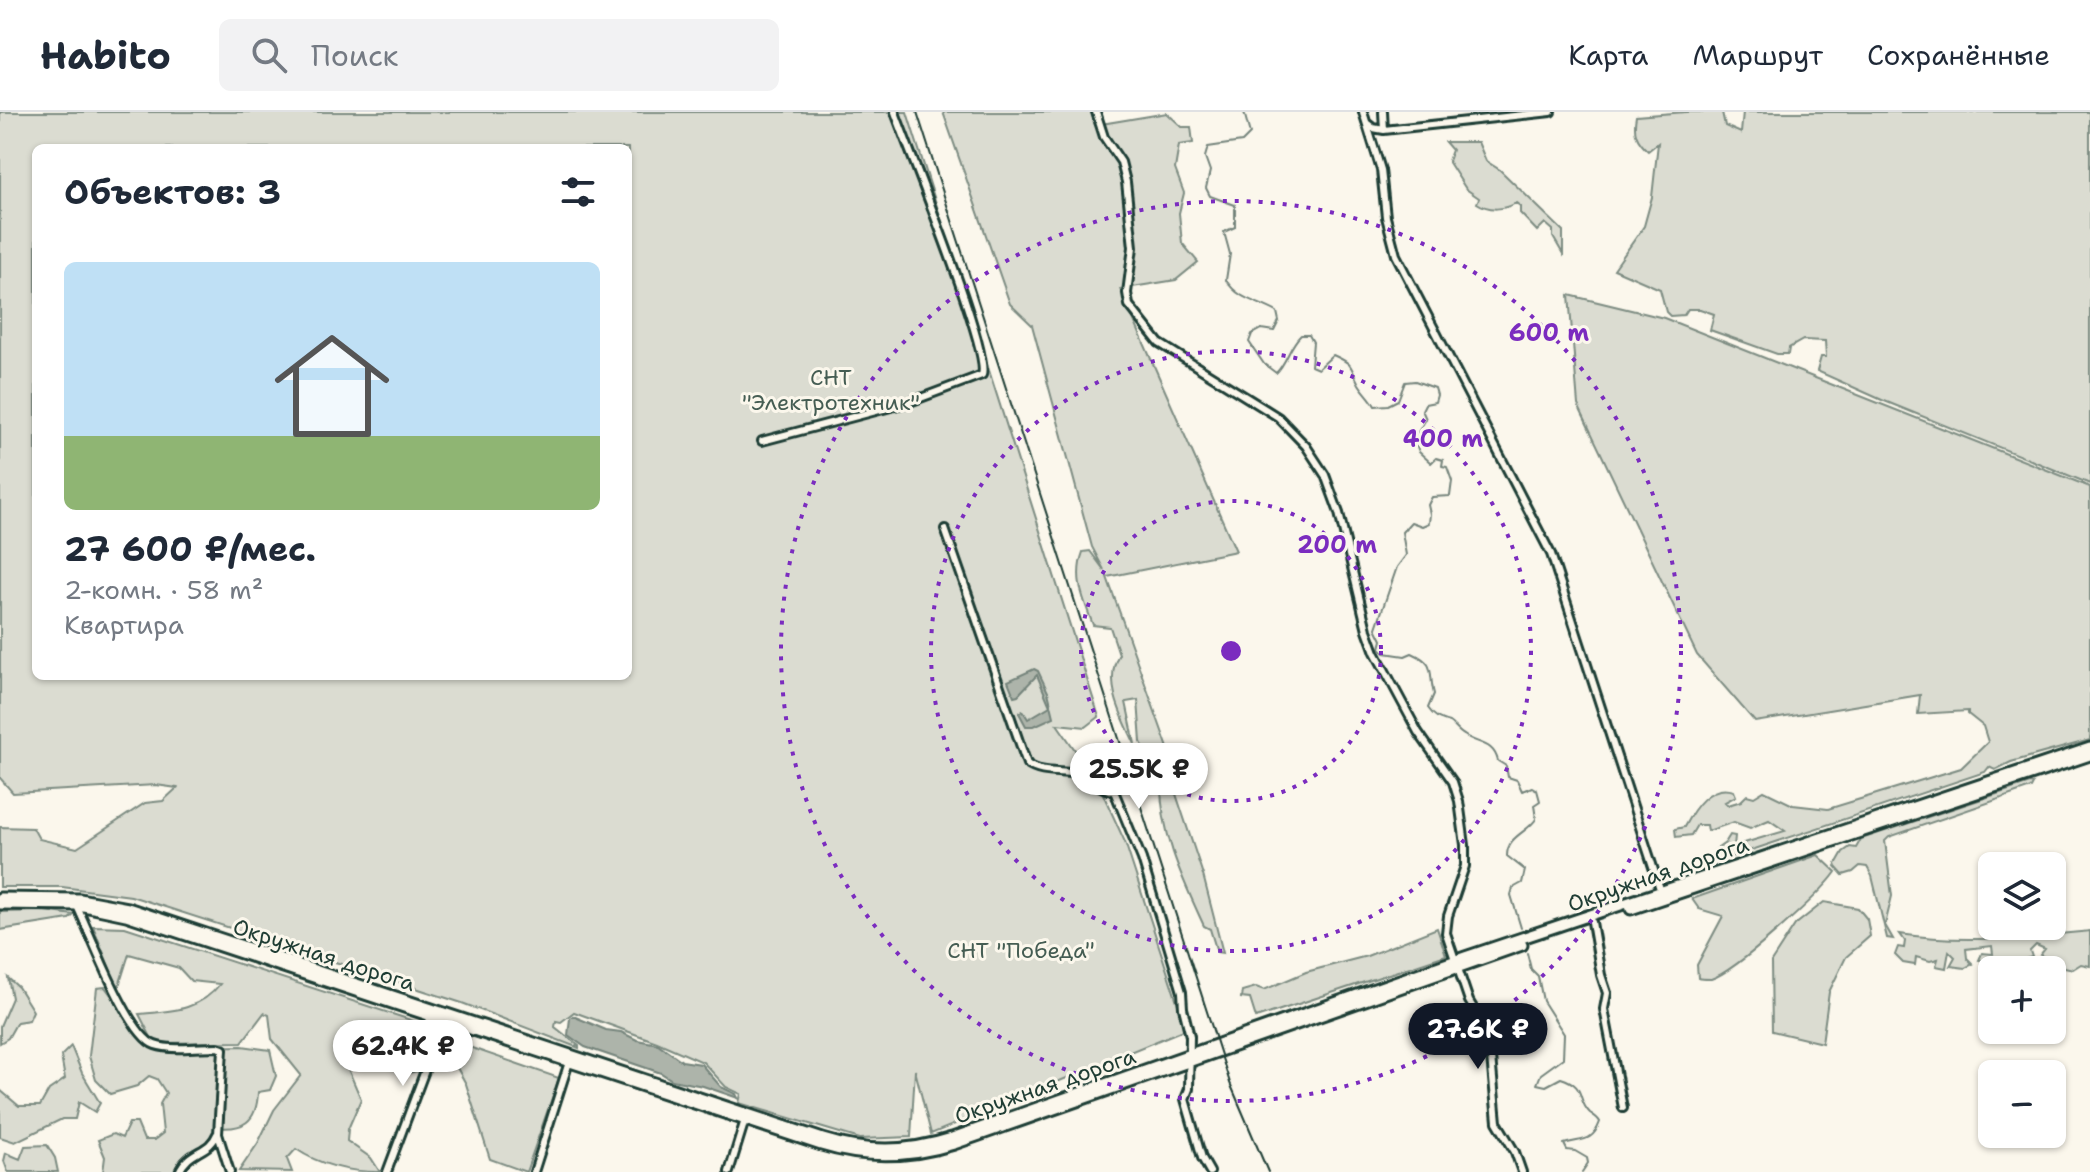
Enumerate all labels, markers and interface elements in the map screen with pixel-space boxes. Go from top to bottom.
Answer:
search box [219,19,779,91]
text: Habito [40,30,171,81]
icon: search [247,33,291,77]
text: Поиск [311,35,398,76]
text: Карта [1568,36,1648,74]
text: Маршрут [1692,36,1823,74]
text: Сохранённые [1867,36,2050,74]
text: Объектов: 3 [64,169,281,215]
icon: filters [556,170,600,214]
icon: home [260,314,404,458]
text: 600 m [1509,317,1589,349]
park label: СНТ "Электротехник" [742,363,920,417]
text: 400 m [1403,423,1483,455]
text: 27 600 ₽/мес. [64,526,316,572]
text: 200 m [1297,529,1377,561]
text: 2-комн. · 58 m² [64,572,264,607]
text: Квартира [64,607,184,642]
centre of rings [1217,637,1245,665]
pin: 25.5K ₽ [1065,743,1213,811]
text: 25.5K ₽ [1088,751,1190,786]
street label: Окружная дорога [1563,829,1753,919]
map controls [1978,852,2066,1148]
button: layers [1978,852,2066,940]
street label: Окружная дорога [229,912,419,998]
park label: СНТ "Победа" [947,936,1095,965]
button: + [1978,956,2066,1044]
pin: 27.6K ₽ [1404,1003,1552,1071]
text: 27.6K ₽ [1426,1011,1530,1046]
pin: 62.4K ₽ [329,1020,477,1088]
text: 62.4K ₽ [351,1028,455,1063]
street label: Окружная дорога [950,1041,1140,1131]
button: − [1978,1060,2066,1148]

